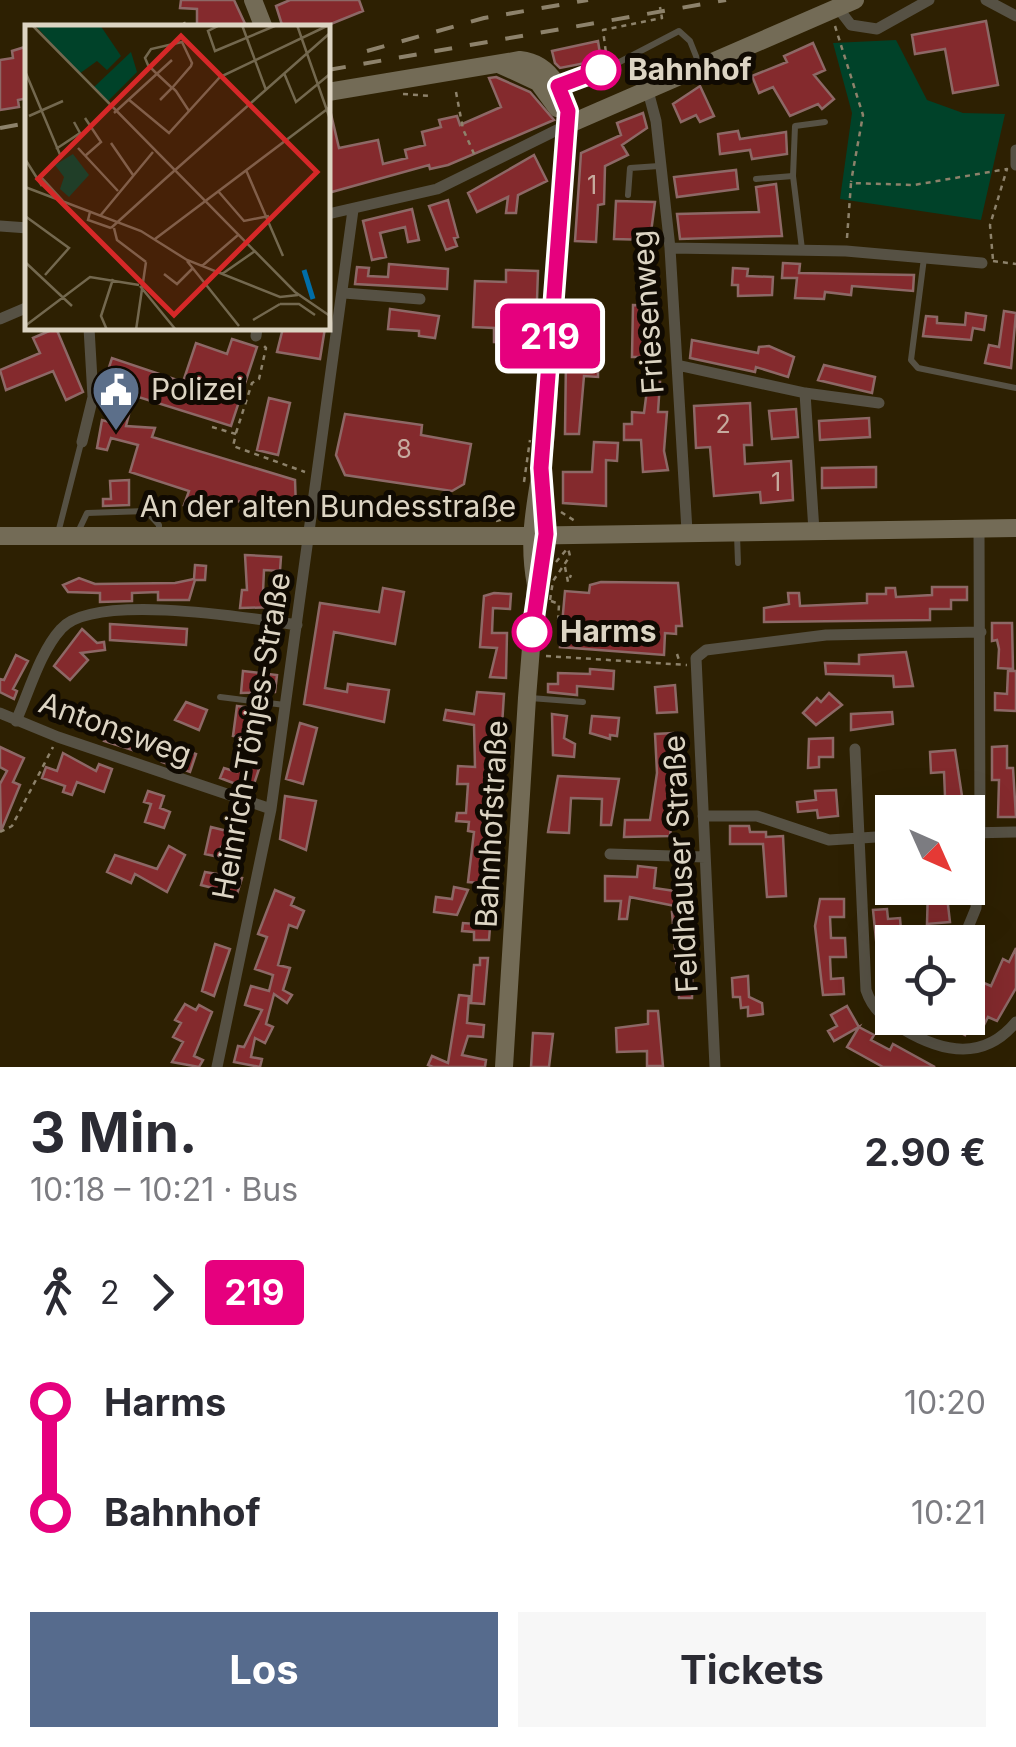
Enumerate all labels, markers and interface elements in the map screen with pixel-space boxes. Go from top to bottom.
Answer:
inset map [25,25,330,330]
marker: Bahnhof [582,51,620,89]
place label: Bahnhof [628,51,752,87]
house number: 1 [587,170,597,200]
street label: Friesenweg [623,229,671,395]
line badge: 219 [492,304,608,368]
text: 219 [520,315,580,357]
public building icon: Polizei [90,364,142,432]
place label: Polizei [151,371,243,407]
house number: 2 [715,409,731,439]
house number: 8 [396,434,412,464]
house number: 1 [771,467,781,497]
street label: An der alten Bundesstraße [140,488,516,524]
street label: Heinrich-Tönjes-Straße [205,570,298,902]
marker: Harms [513,613,551,651]
place label: Harms [560,613,656,649]
street label: Antonsweg [34,684,196,772]
street label: Bahnhofstraße [468,719,514,929]
street label: Feldhauser Straße [655,734,705,994]
north arrow [875,795,985,905]
map controls [875,795,985,1035]
button: locate [875,925,985,1035]
text: 3 Min. [30,1099,197,1165]
text: 2.90 € [865,1129,986,1175]
text: 10:18 – 10:21 · Bus [30,1170,298,1209]
icon: walk [30,1265,85,1320]
icon: forward [135,1265,190,1320]
text: 219 [225,1271,284,1313]
text: 2 [100,1273,120,1312]
text: Harms [104,1379,226,1425]
text: 10:20 [904,1383,986,1422]
text: Bahnhof [104,1489,261,1535]
text: 10:21 [911,1493,986,1532]
button: Los [30,1612,498,1727]
button: Tickets [518,1612,986,1727]

